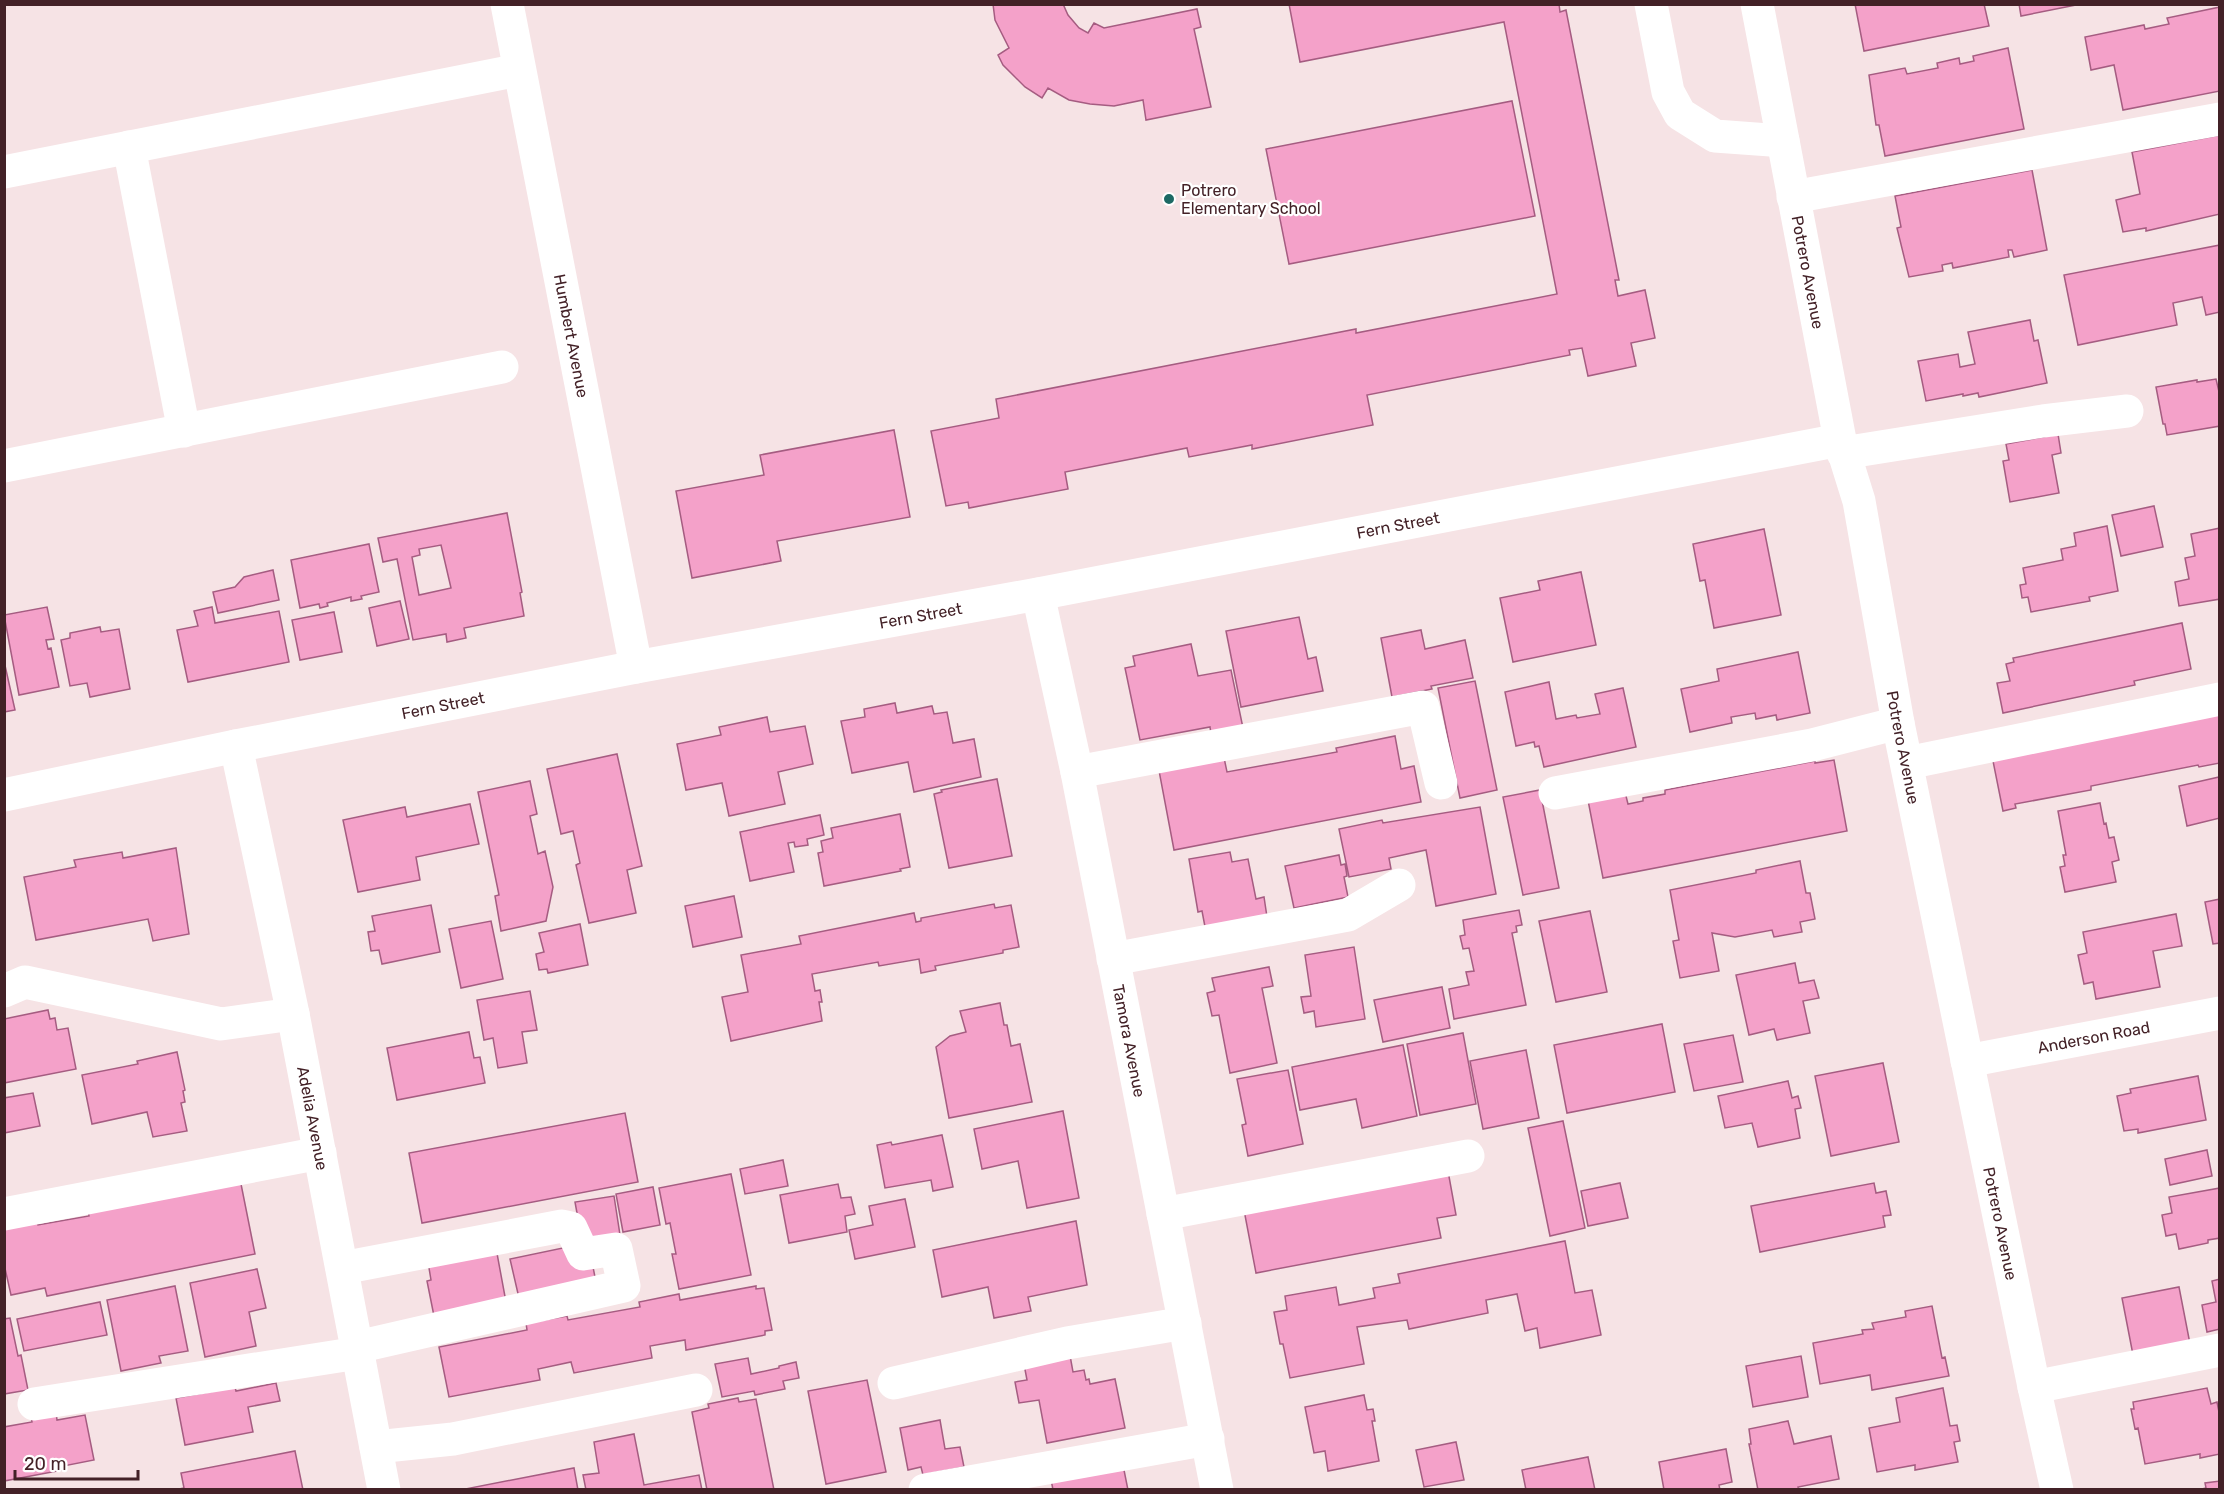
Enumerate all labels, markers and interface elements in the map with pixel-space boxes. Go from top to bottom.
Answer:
place label: Potrero Elementary School [1181,181,1321,218]
marker: Potrero Elementary School [1162,192,1176,206]
street label: Potrero Avenue [1788,214,1828,331]
street label: Humbert Avenue [550,272,593,399]
street label: Fern Street [1355,508,1441,542]
street label: Fern Street [877,598,964,632]
street label: Fern Street [400,688,486,723]
street label: Potrero Avenue [1883,689,1924,806]
street label: Tamora Avenue [1109,983,1150,1099]
street label: Anderson Road [2036,1017,2151,1057]
street label: Adelia Avenue [294,1065,332,1172]
street label: Potrero Avenue [1980,1165,2021,1282]
scale bar [15,1443,138,1481]
text: 20 m [24,1453,66,1475]

